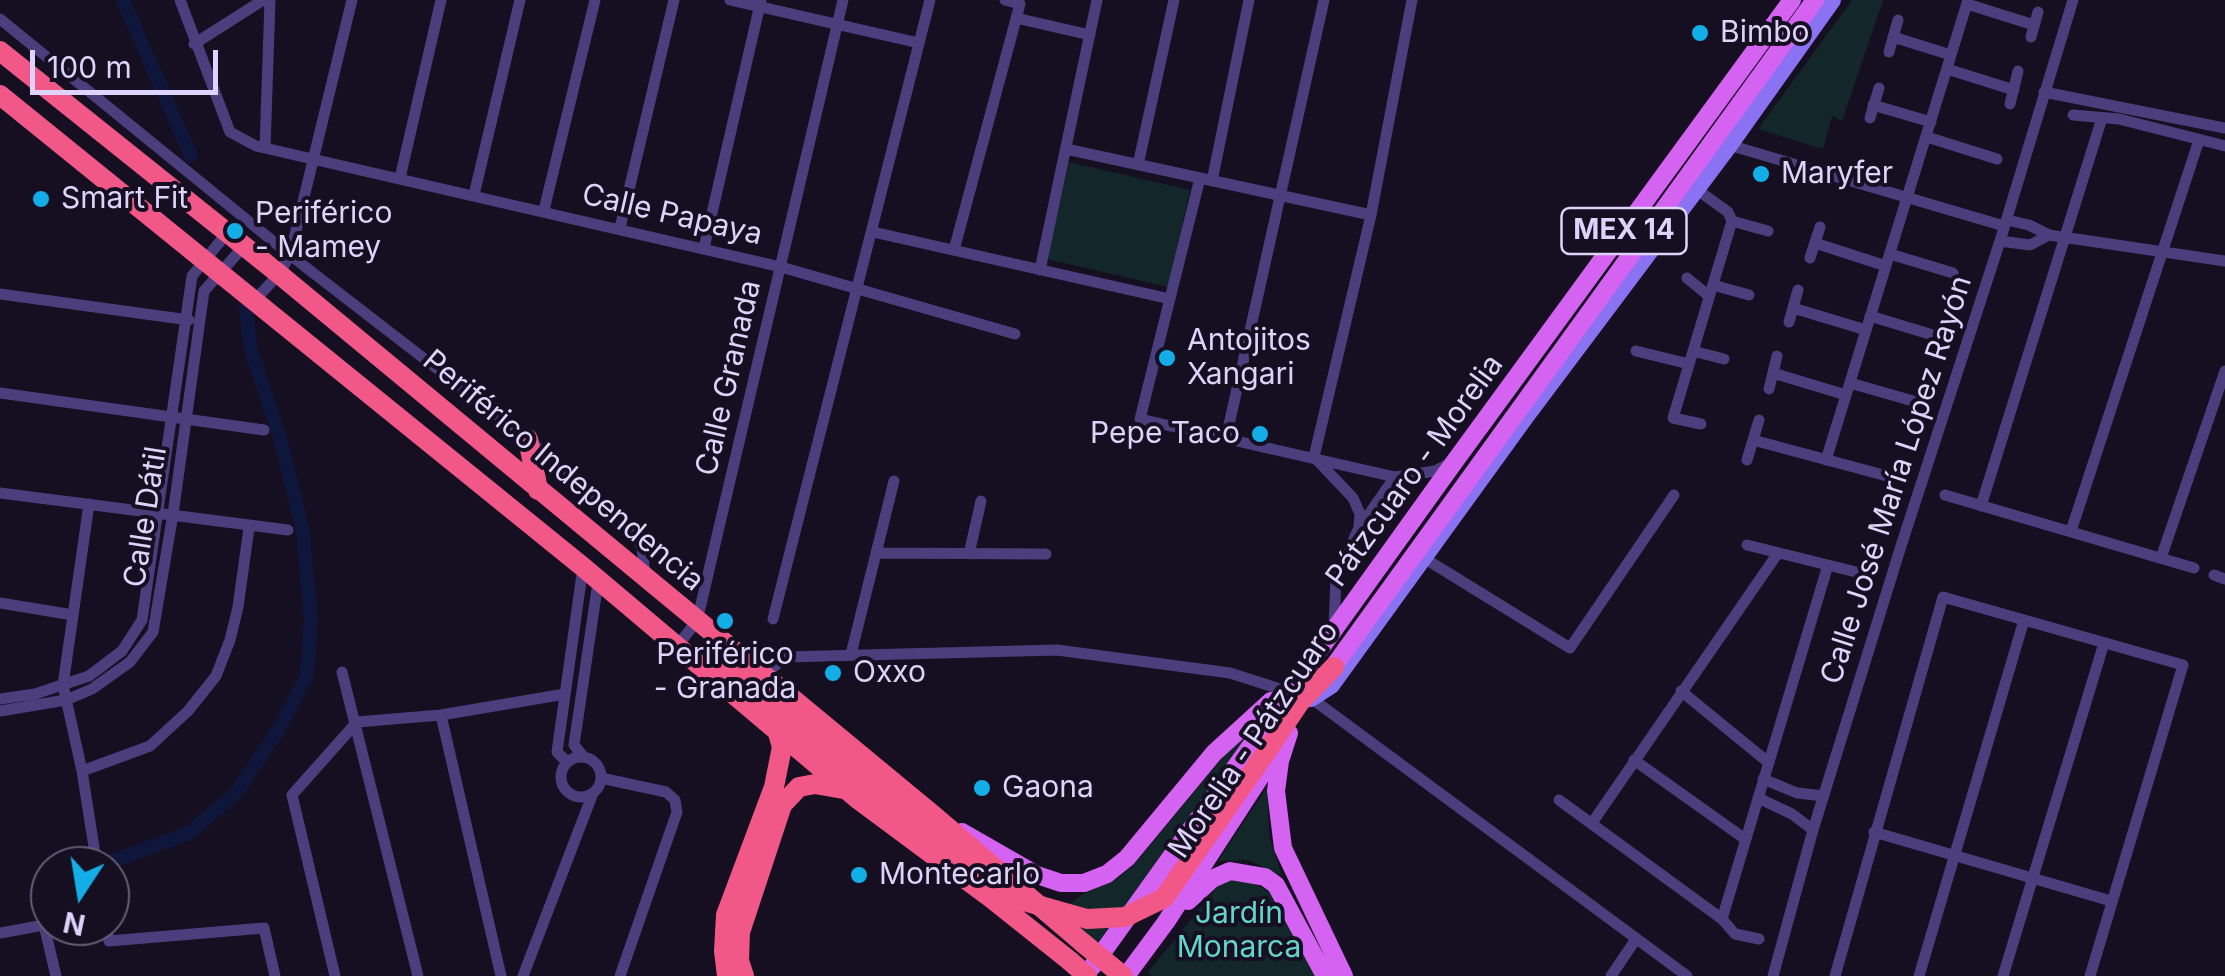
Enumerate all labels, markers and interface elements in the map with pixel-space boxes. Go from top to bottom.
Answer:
place label: Bimbo [1720,15,1810,51]
marker: Bimbo [1689,22,1711,44]
scale bar [35,30,222,92]
text: 100 m [47,49,132,85]
place label: Maryfer [1781,156,1893,192]
marker: Maryfer [1750,163,1772,185]
street label: Calle Papaya [578,177,766,253]
place label: Smart Fit [61,181,188,217]
marker: Smart Fit [30,188,52,210]
place label: Periférico - Mamey [255,196,392,266]
road number: MEX 14 [1562,208,1686,254]
marker: Periférico - Mamey [224,220,246,242]
street label: Calle José María López Rayón [1814,271,1980,689]
street label: Calle Granada [689,277,769,479]
place label: Antojitos Xangari [1187,323,1311,394]
street label: Periférico Independencia [415,343,711,599]
marker: Antojitos Xangari [1156,347,1178,369]
street label: Pátzcuaro - Morelia [1319,348,1511,594]
place label: Pepe Taco [1090,416,1240,452]
marker: Pepe Taco [1249,423,1271,445]
street label: Calle Dátil [117,444,175,590]
marker: Periférico - Granada [714,610,736,632]
street label: Morelia - Pátzcuaro [1161,615,1347,865]
place label: Periférico - Granada [654,637,796,708]
place label: Oxxo [853,655,926,691]
marker: Oxxo [822,662,844,684]
place label: Gaona [1002,770,1094,806]
marker: Gaona [971,777,993,799]
north arrow [30,846,130,946]
place label: Montecarlo [879,857,1040,893]
marker: Montecarlo [848,864,870,886]
park label: Jardín Monarca [1177,896,1301,966]
text: N [60,905,88,942]

